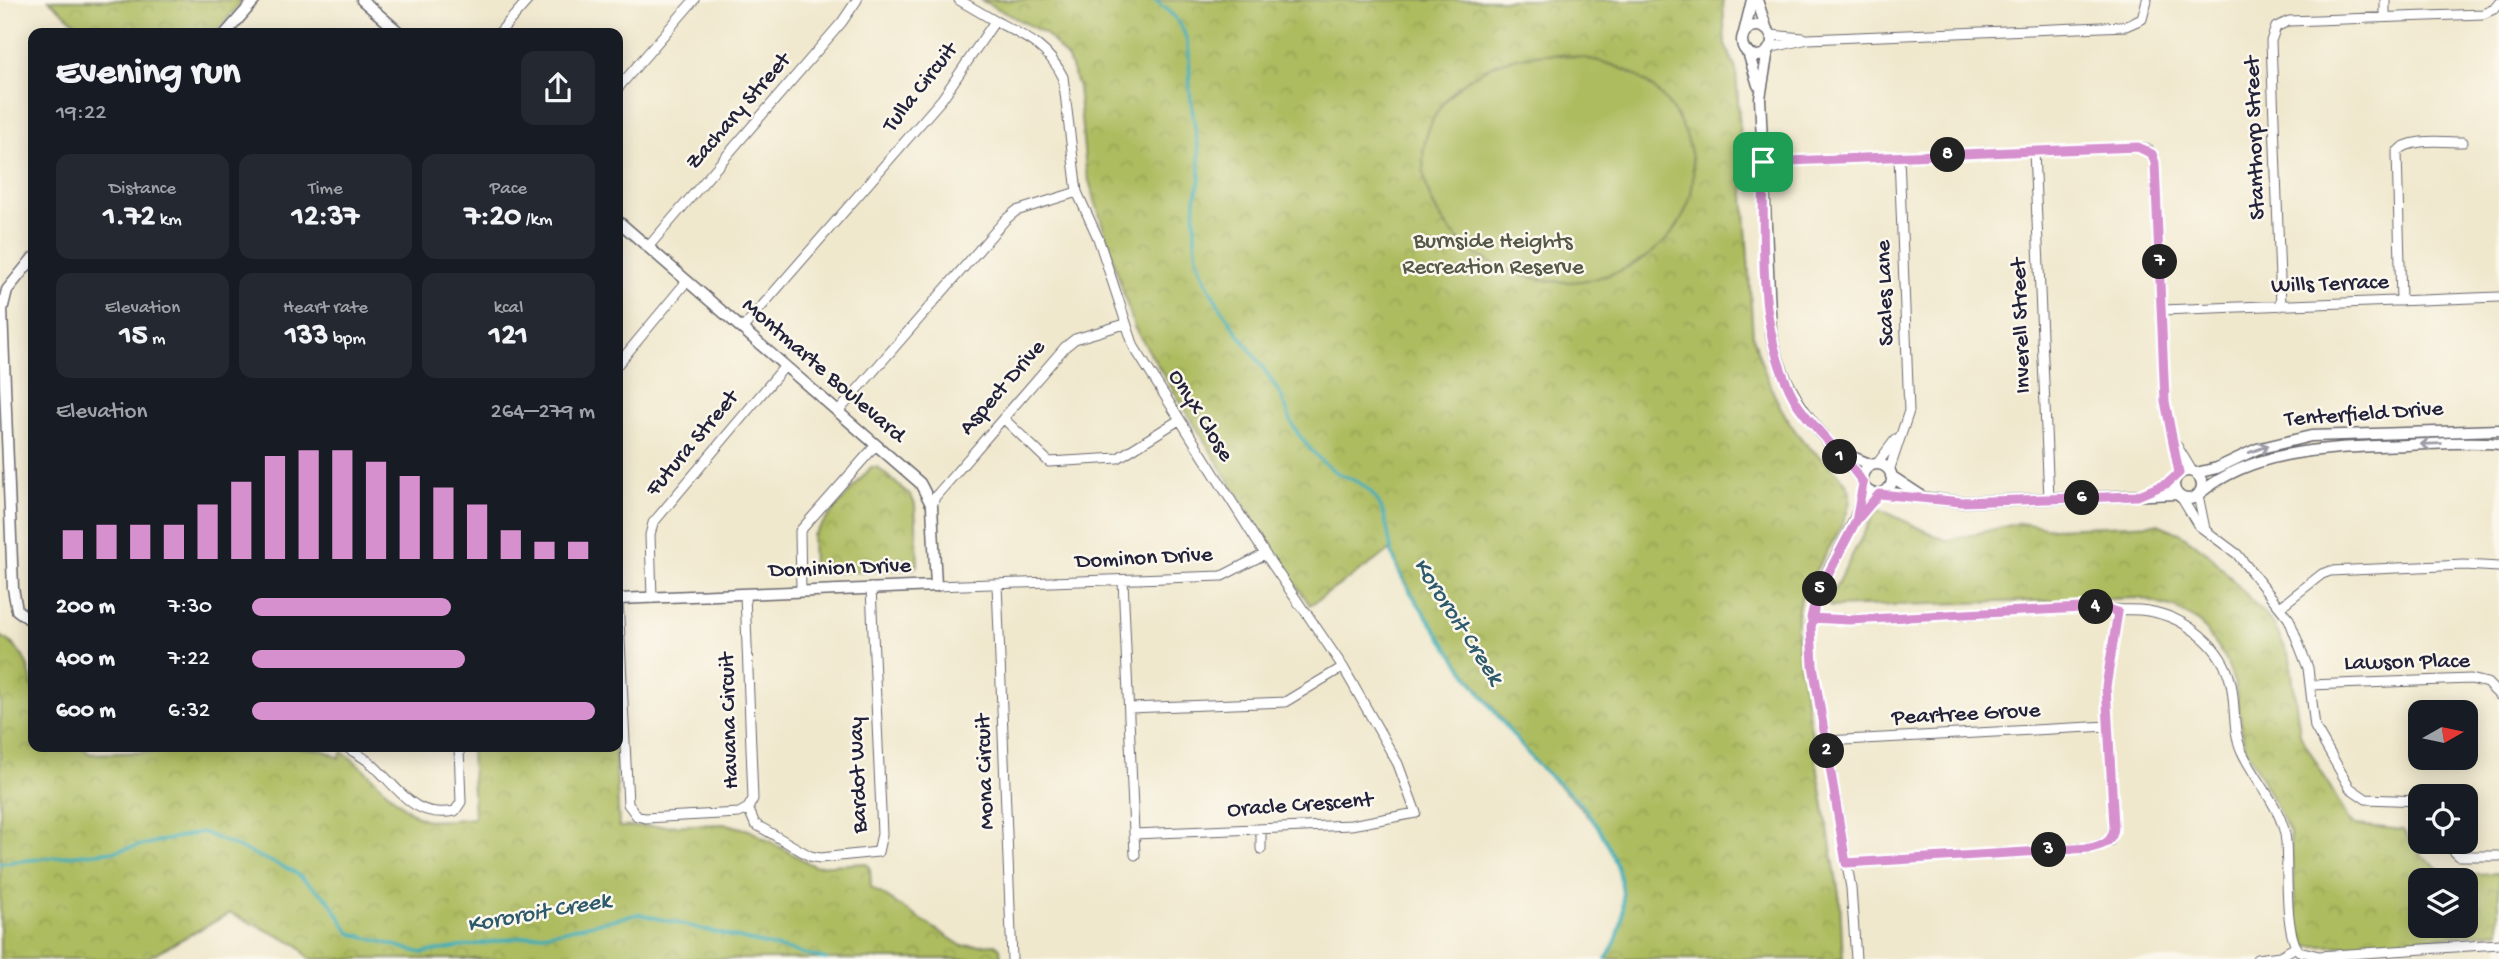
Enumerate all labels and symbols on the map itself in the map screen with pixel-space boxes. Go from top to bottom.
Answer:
street label: Tulla Circuit [876,36,965,140]
street label: Zachary Street [681,47,798,176]
street label: Stanthorp Street [2240,54,2272,220]
pin [1733,132,1793,192]
pin: 8 [1930,138,1966,172]
park label: Burnside Heights Recreation Reserve [1402,229,1585,282]
street label: Scales Lane [1871,238,1901,346]
pin: 7 [2142,244,2178,280]
street label: Inverell Street [2006,256,2038,394]
street label: Wills Terrace [2271,269,2391,301]
street label: Montmarte Boulevard [736,293,912,450]
street label: Aspect Drive [954,334,1053,441]
street label: Onyx Close [1161,365,1239,468]
street label: Futura Street [640,384,746,503]
street label: Tenterfield Drive [2282,396,2445,434]
one-way arrow [2420,438,2443,451]
pin: 1 [1822,440,1857,475]
one-way arrow [2248,441,2270,454]
pin: 6 [2064,480,2100,516]
street label: Dominon Drive [1073,542,1215,576]
street label: Dominion Drive [766,553,913,585]
water label: Kororoit Creek [1405,553,1510,693]
pin: 5 [1802,572,1838,606]
pin: 4 [2078,590,2114,624]
street label: Lawson Place [2344,648,2471,678]
street label: Havana Circuit [714,651,746,790]
street label: Peartree Grove [1890,698,2042,732]
north arrow [2408,700,2478,770]
street label: Mona Circuit [970,712,1002,830]
street label: Bardot Way [843,716,875,835]
pin: 2 [1810,734,1844,768]
street label: Oracle Crescent [1226,787,1375,825]
pin: 3 [2032,832,2066,868]
water label: Kororoit Creek [465,887,615,941]

